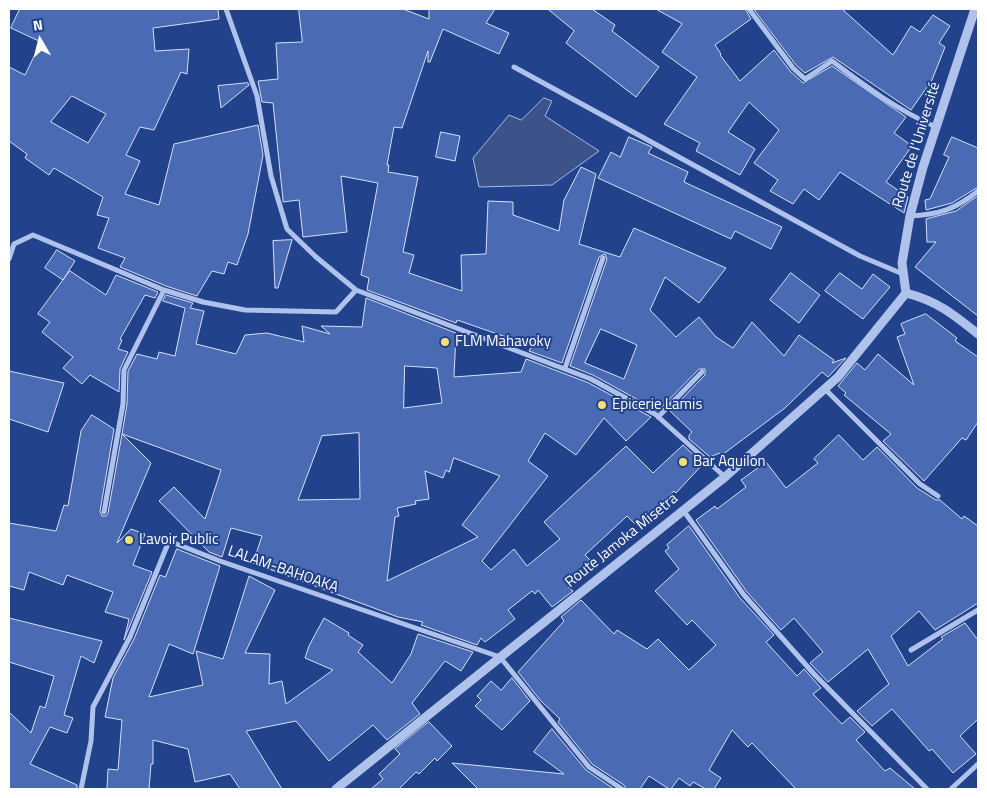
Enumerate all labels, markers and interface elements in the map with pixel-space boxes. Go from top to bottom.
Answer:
text: N [32,14,44,36]
north arrow [15,15,65,65]
street label: Route de l'Université [889,80,945,210]
place label: FLM Mahavoky [455,333,551,351]
marker: FLM Mahavoky [439,336,451,348]
place label: Epicerie Lamis [612,396,702,414]
marker: Epicerie Lamis [596,399,608,411]
place label: Bar Aquilon [693,453,766,471]
marker: Bar Aquilon [677,456,689,468]
street label: Route Jamoka Misetra [562,490,682,592]
place label: Lavoir Public [139,531,218,549]
marker: Lavoir Public [123,534,135,546]
street label: LALAM-BAHOAKA [225,543,341,597]

